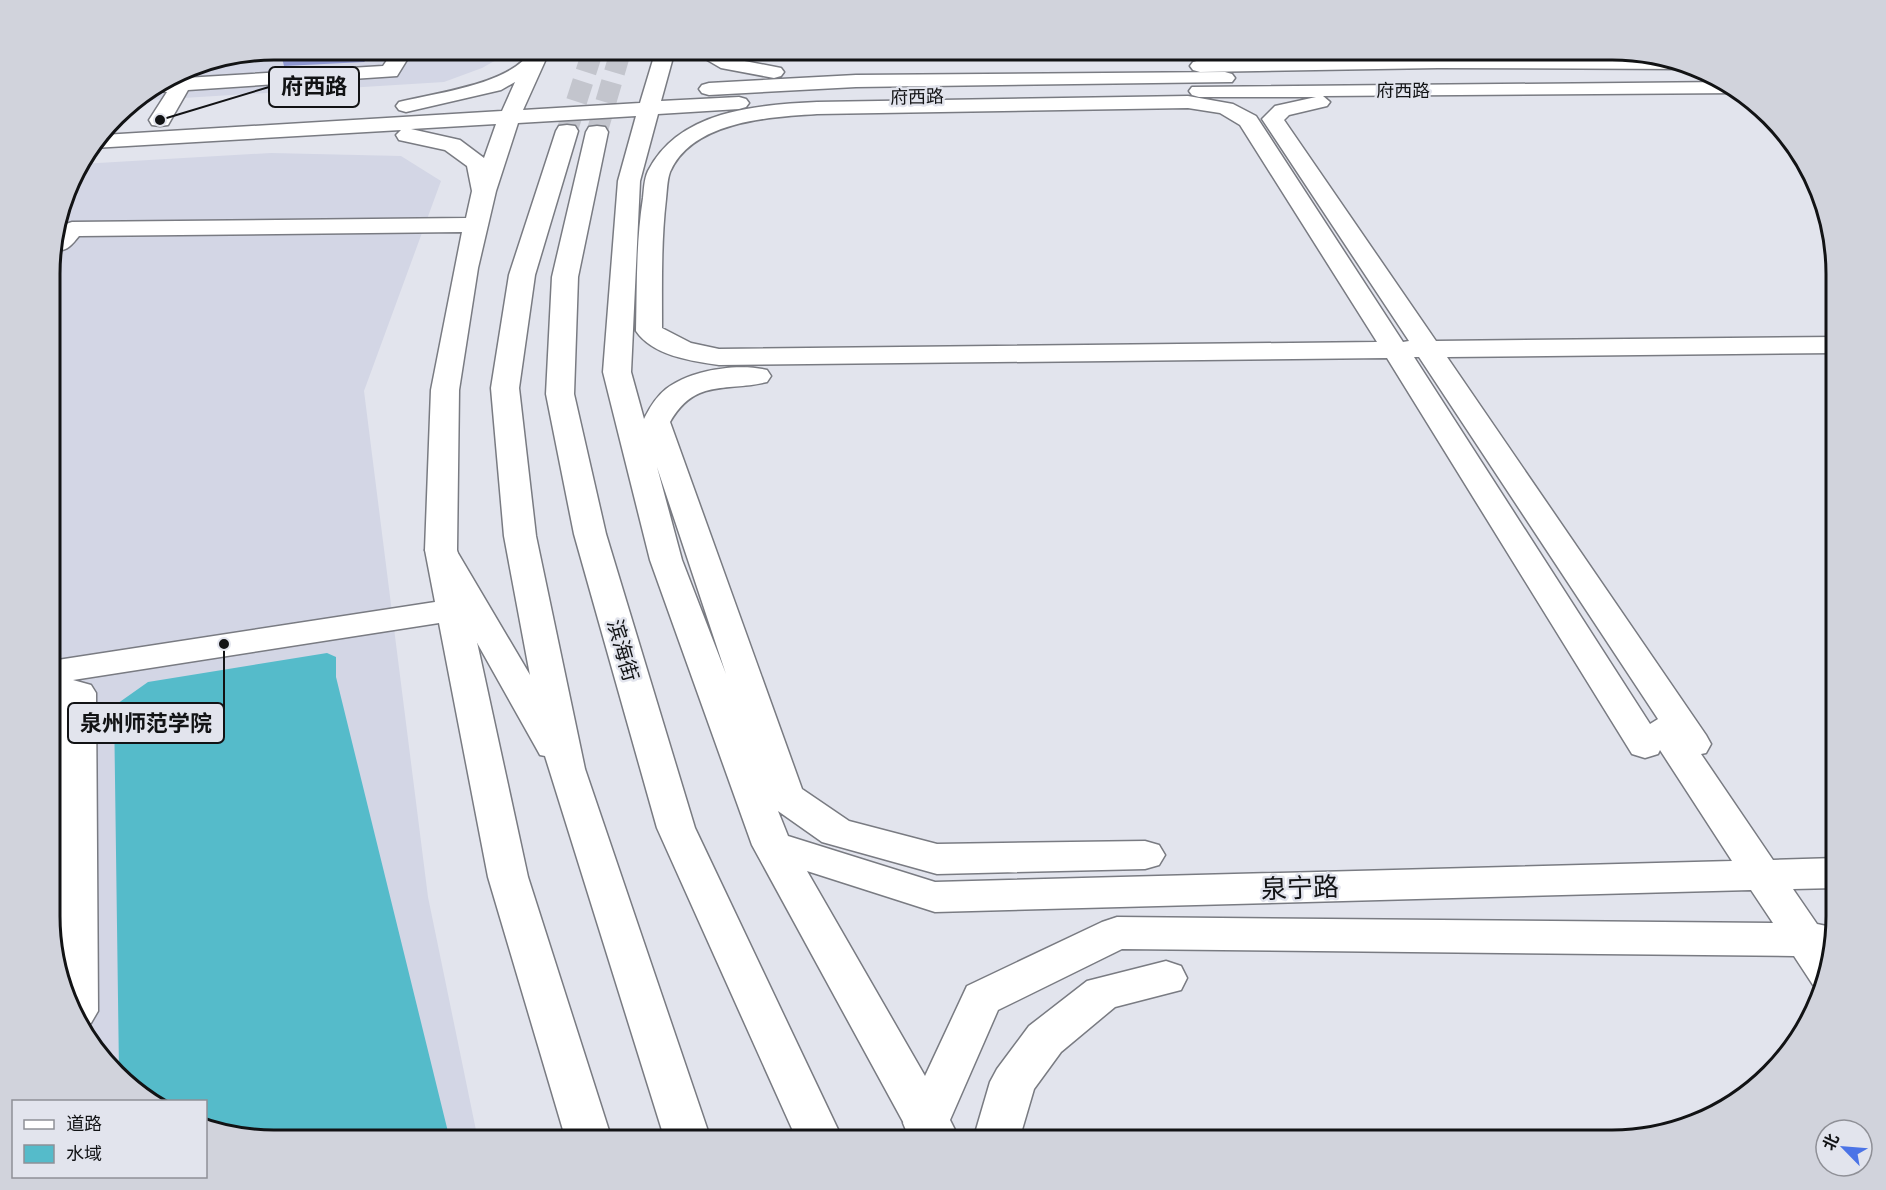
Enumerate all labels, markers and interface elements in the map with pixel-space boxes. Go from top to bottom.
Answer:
callout: 府西路 [269,67,359,107]
text: 府西路 [281,72,347,99]
street label: 府西路 [1376,79,1430,101]
street label: 府西路 [890,85,944,107]
street label: 滨海街 [603,616,645,684]
callout: 泉州师范学院 [68,703,224,743]
text: 泉州师范学院 [80,709,212,736]
street label: 泉宁路 [1260,870,1340,904]
legend [12,1100,207,1178]
text: 道路 [66,1112,102,1134]
north arrow [1814,1118,1874,1178]
text: 北 [1818,1130,1842,1153]
text: 水域 [66,1142,102,1164]

